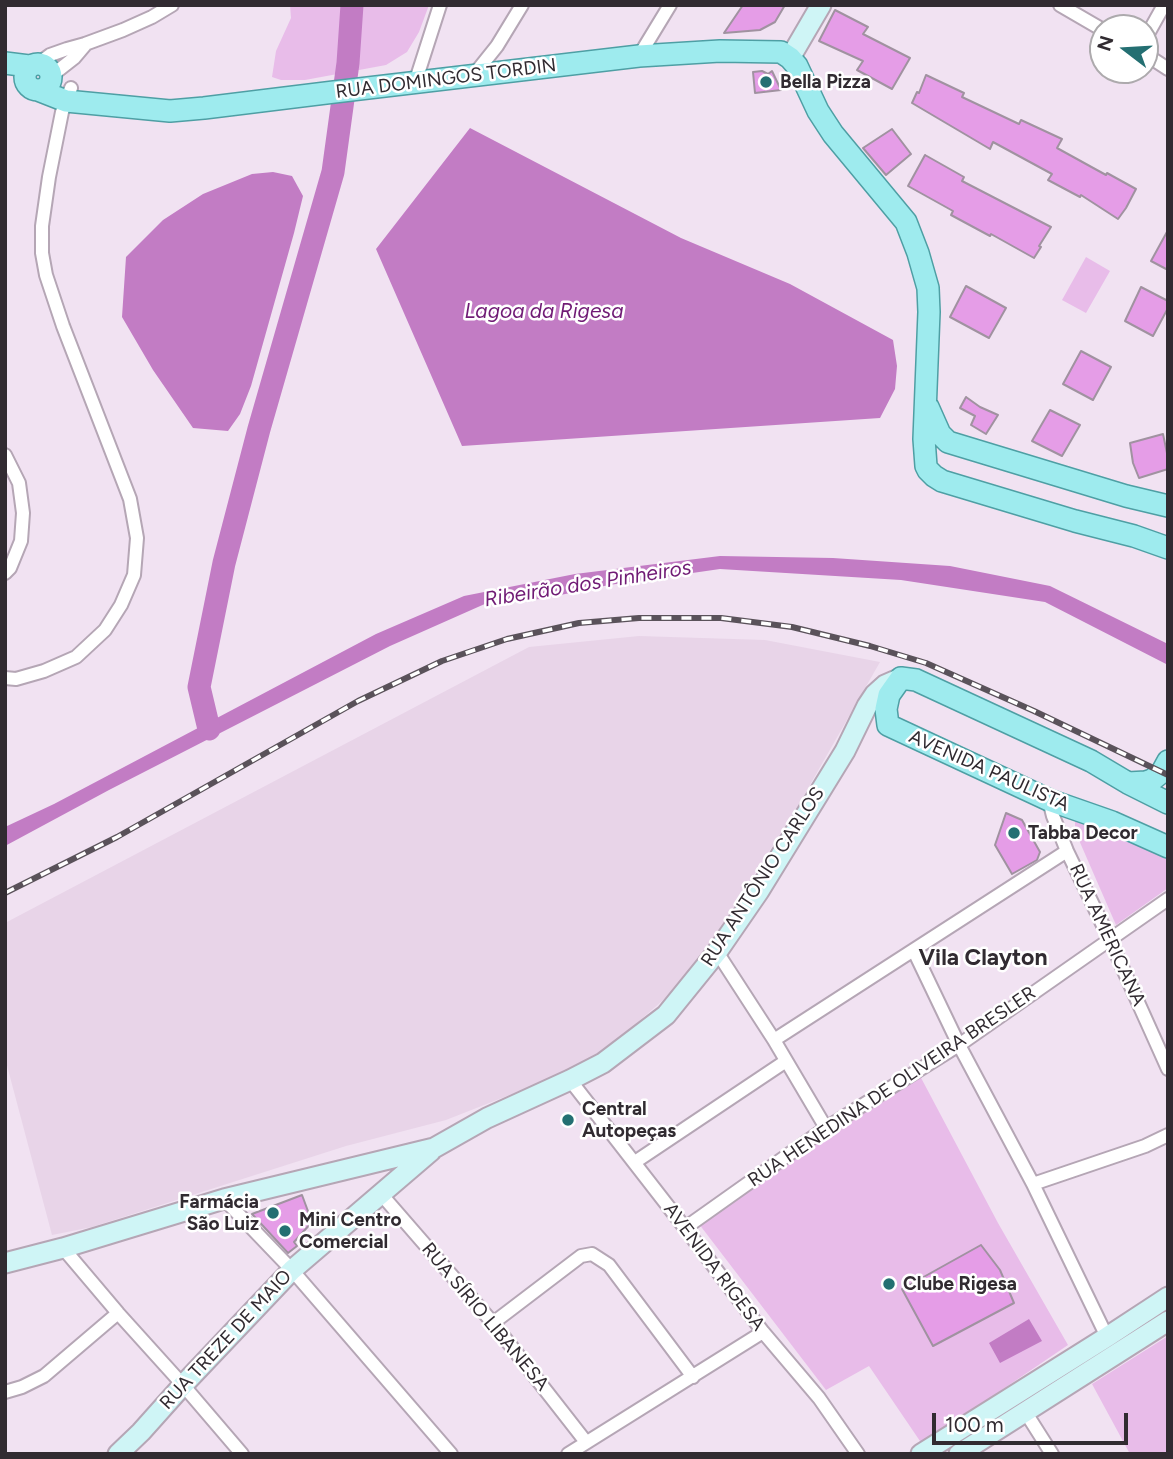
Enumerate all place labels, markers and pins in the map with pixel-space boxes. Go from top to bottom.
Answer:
place label: Bella Pizza [780,71,871,93]
marker: Bella Pizza [758,74,774,90]
place label: Tabba Decor [1028,822,1138,844]
marker: Tabba Decor [1006,825,1022,841]
place label: Central Autopeças [582,1098,676,1142]
marker: Central Autopeças [560,1112,576,1128]
place label: Farmácia São Luiz [179,1191,259,1235]
marker: Farmácia São Luiz [265,1205,281,1221]
place label: Mini Centro Comercial [299,1209,402,1253]
marker: Mini Centro Comercial [277,1223,293,1239]
place label: Clube Rigesa [903,1273,1017,1295]
marker: Clube Rigesa [881,1276,897,1292]

